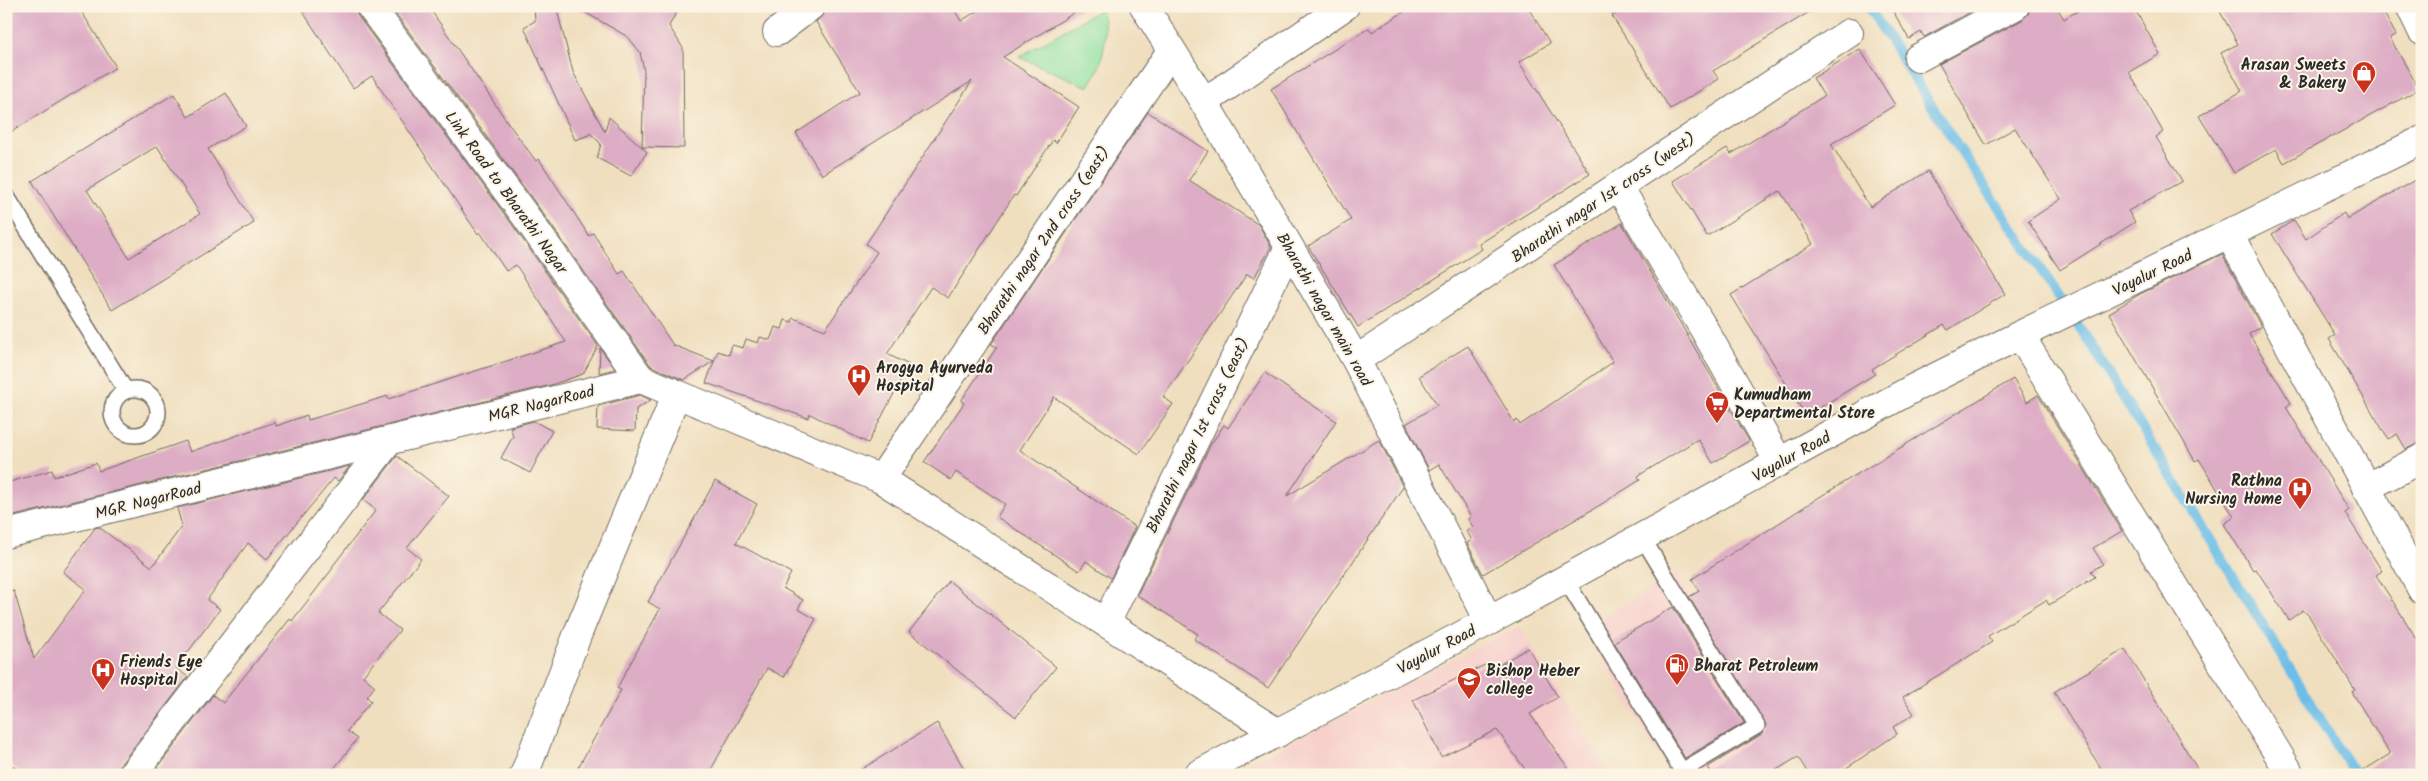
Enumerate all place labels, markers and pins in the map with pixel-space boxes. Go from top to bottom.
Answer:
place label: Arasan Sweets & Bakery [2241,53,2347,96]
shop icon: Arasan Sweets & Bakery [2351,60,2377,94]
place label: Arogya Ayurveda Hospital [876,356,993,399]
hospital icon: Arogya Ayurveda Hospital [846,363,872,397]
place label: Kumudham Departmental Store [1734,383,1875,426]
supermarket icon: Kumudham Departmental Store [1704,390,1730,424]
place label: Rathna Nursing Home [2185,469,2282,512]
hospital icon: Rathna Nursing Home [2287,476,2313,510]
place label: Friends Eye Hospital [120,650,203,693]
fuel station icon: Bharat Petroleum [1664,652,1690,686]
place label: Bharat Petroleum [1694,654,1818,679]
hospital icon: Friends Eye Hospital [90,657,116,691]
place label: Bishop Heber college [1486,659,1581,702]
school or university icon: Bishop Heber college [1456,666,1482,700]

